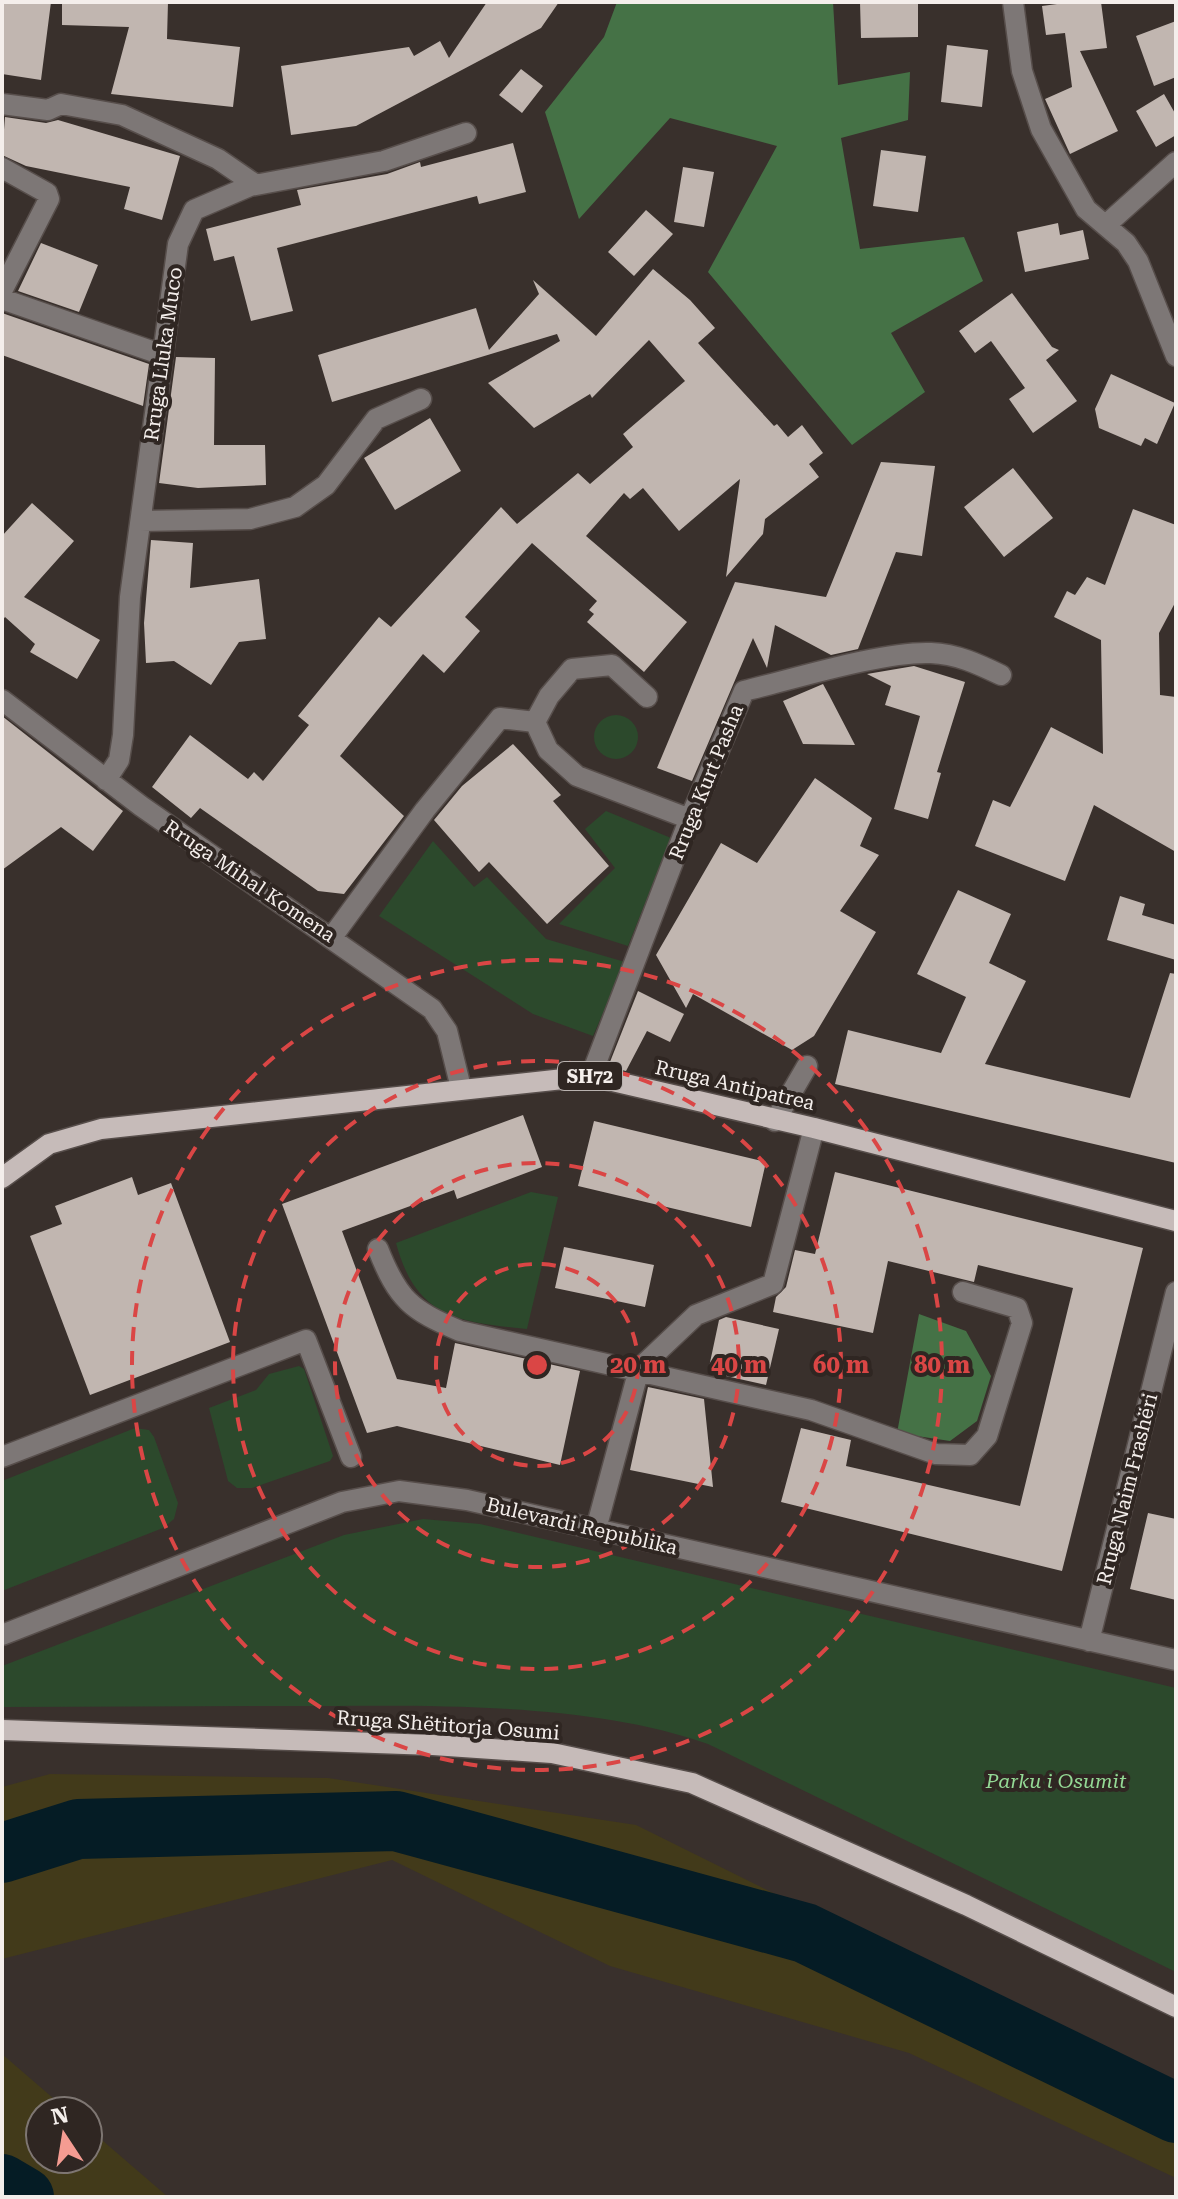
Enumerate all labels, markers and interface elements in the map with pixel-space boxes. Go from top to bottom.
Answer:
street label: Rruga Lluka Muco [139,265,187,443]
street label: Rruga Kurt Pasha [664,701,748,863]
street label: Rruga Mihal Komena [160,815,340,947]
street label: Rruga Antipatrea [653,1055,817,1115]
road number: SH72 [558,1062,622,1090]
centre of rings [523,1351,551,1379]
text: 20 m [610,1351,666,1379]
text: 40 m [711,1351,767,1379]
text: 60 m [813,1351,869,1379]
text: 80 m [914,1351,970,1379]
street label: Rruga Naim Frashëri [1092,1391,1162,1587]
street label: Bulevardi Republika [484,1492,680,1560]
street label: Rruga Shëtitorja Osumi [336,1705,560,1745]
park label: Parku i Osumit [985,1769,1127,1793]
north arrow [24,2095,104,2175]
text: N [49,2102,71,2130]

